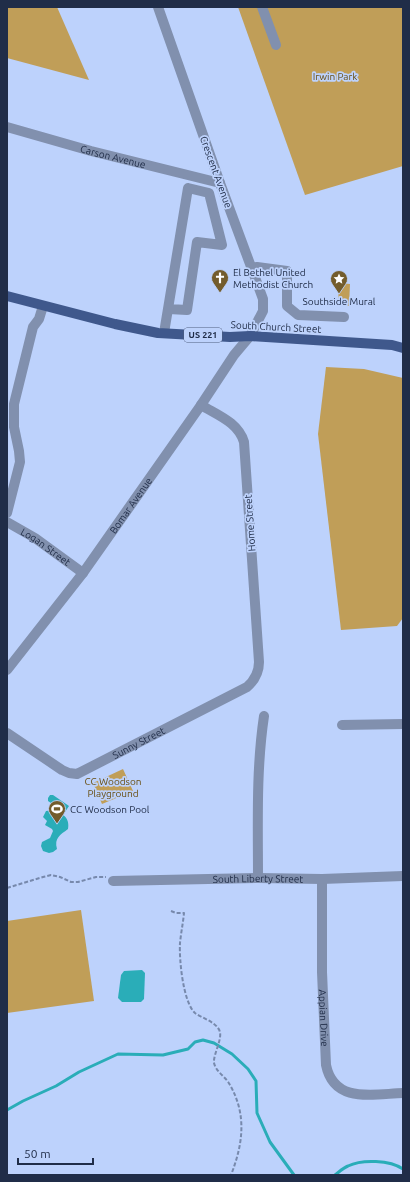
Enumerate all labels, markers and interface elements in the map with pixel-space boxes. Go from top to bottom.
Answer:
park label: Irwin Park [313,71,357,82]
street label: Crescent Avenue [198,135,234,209]
street label: Carson Avenue [79,143,147,170]
place label: El Bethel United Methodist Church [233,267,313,290]
church icon: El Bethel United Methodist Church [210,268,230,293]
place icon: Southside Mural [329,269,349,294]
place label: Southside Mural [303,296,376,307]
street label: South Church Street [230,319,322,335]
road number: US 221 [184,328,222,342]
street label: Bomar Avenue [107,475,154,535]
street label: Home Street [243,494,257,552]
street label: Logan Street [19,526,73,568]
street label: Sunny Street [110,725,167,761]
park label: CC Woodson Playground [85,776,142,799]
sports icon: CC Woodson Pool [47,799,67,824]
place label: CC Woodson Pool [70,804,150,815]
street label: South Liberty Street [213,872,303,884]
street label: Appian Drive [317,989,331,1047]
scale bar [18,1140,93,1166]
text: 50 m [24,1147,51,1160]

